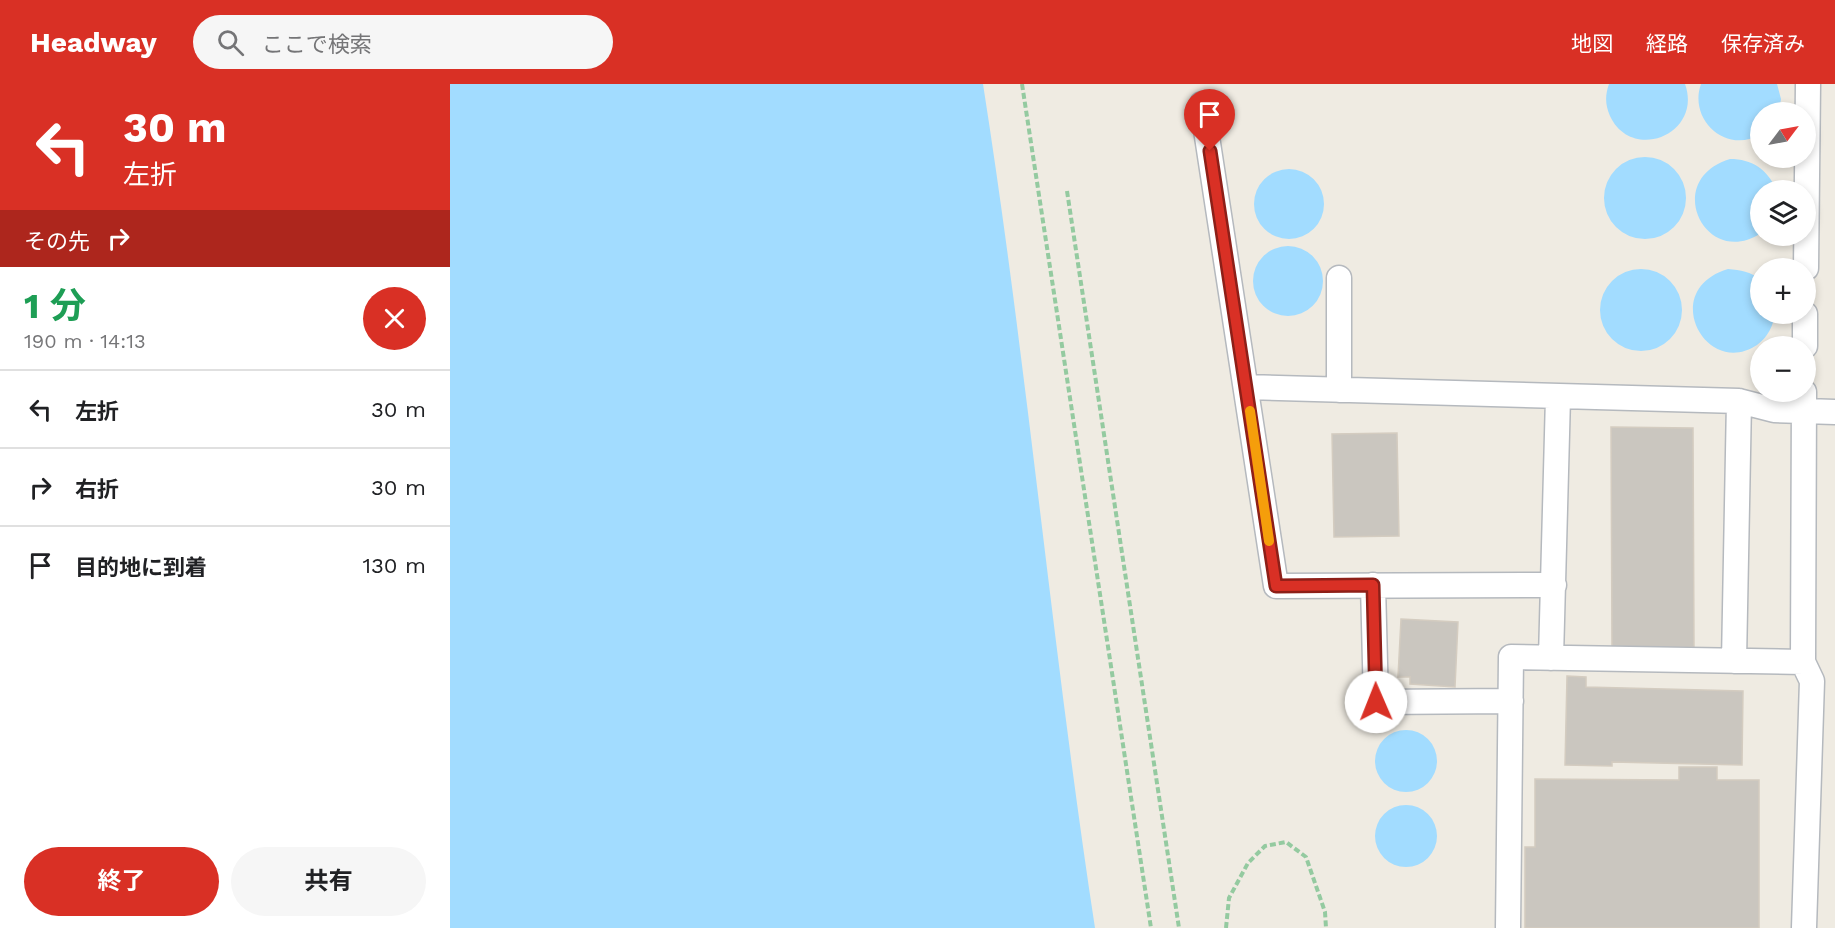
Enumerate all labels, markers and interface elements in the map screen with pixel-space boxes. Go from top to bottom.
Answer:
search box [193,15,613,69]
text: Headway [30,26,157,59]
icon: search [214,26,247,59]
text: 地図 [1571,31,1613,56]
text: 経路 [1646,31,1688,56]
text: 保存済み [1721,31,1805,56]
text: ここで検索 [262,32,372,57]
pin [1184,89,1235,151]
icon: arrive [1193,98,1226,131]
north arrow [1750,102,1816,168]
map controls [1750,102,1816,402]
text: 30 m [123,103,227,152]
icon: left [24,108,102,186]
text: 左折 [123,159,177,191]
button: layers [1750,180,1816,246]
icon: right [102,222,135,255]
text: その先 [24,229,90,254]
button: + [1750,258,1816,324]
text: 1 分 [24,285,86,327]
button: close [363,287,426,350]
text: 190 m · 14:13 [24,329,146,353]
button: − [1750,336,1816,402]
icon: left [24,393,57,426]
text: 30 m [371,397,426,422]
text: 左折 [75,399,119,424]
icon: right [24,471,57,504]
text: 30 m [371,475,426,500]
text: 右折 [75,477,119,502]
icon: arrive [24,549,57,582]
text: 130 m [362,553,426,578]
text: 目的地に到着 [75,555,207,580]
position arrow [1344,670,1408,734]
button: 終了 [24,847,219,916]
button: 共有 [231,847,426,916]

